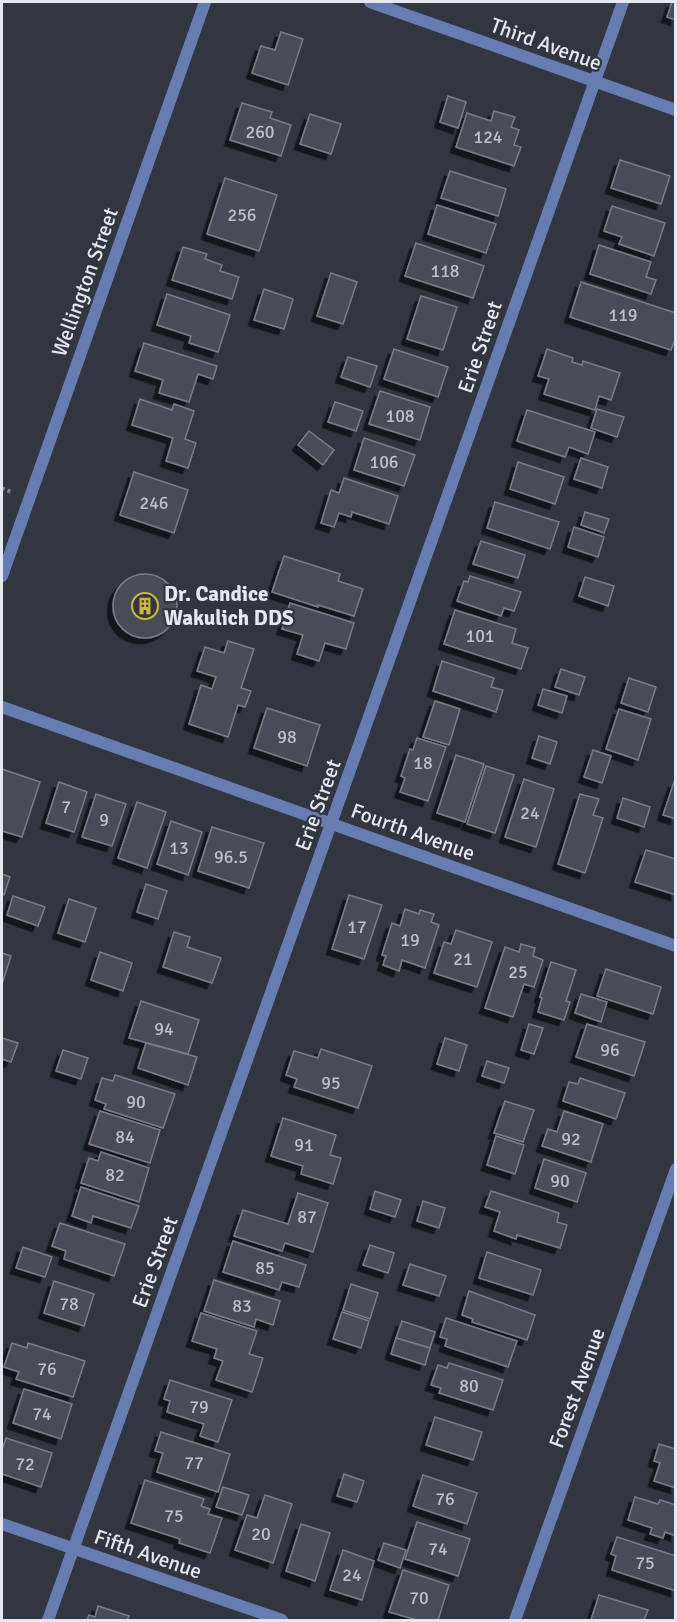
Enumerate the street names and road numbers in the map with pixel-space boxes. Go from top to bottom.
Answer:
street label: Third Avenue [487,12,605,76]
street label: Wellington Street [46,204,124,360]
street label: Erie Street [452,298,508,396]
street label: Erie Street [289,756,347,854]
street label: Fourth Avenue [347,798,479,866]
street label: Erie Street [126,1213,184,1311]
street label: Forest Avenue [543,1324,611,1452]
street label: Fifth Avenue [91,1523,205,1585]

